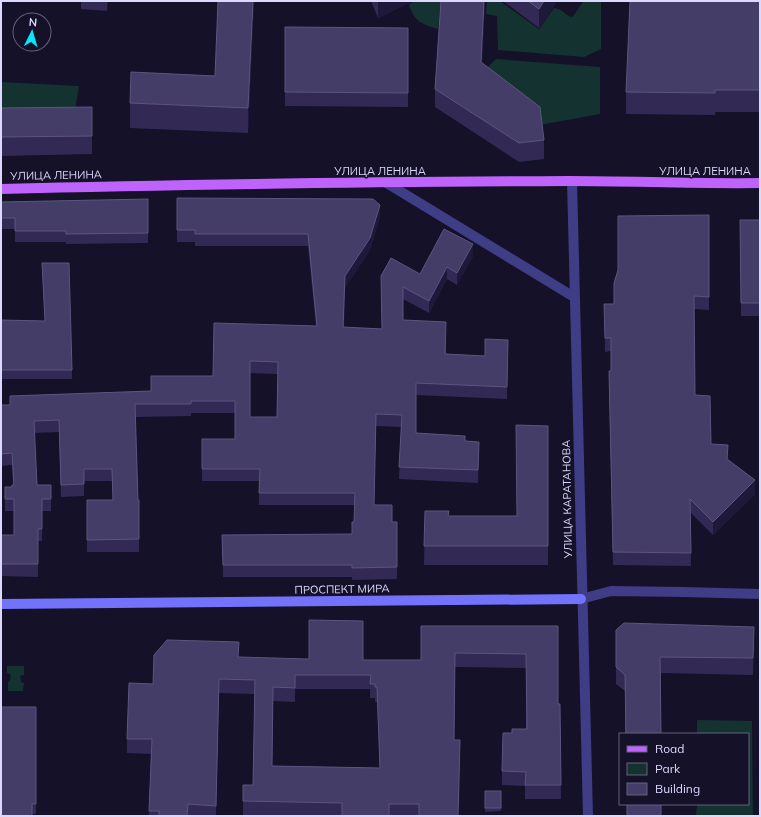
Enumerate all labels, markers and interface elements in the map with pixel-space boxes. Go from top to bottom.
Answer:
north arrow [12,12,52,52]
text: N [28,15,38,29]
street label: УЛИЦА ЛЕНИНА [333,164,426,178]
street label: УЛИЦА ЛЕНИНА [658,164,751,178]
street label: УЛИЦА ЛЕНИНА [9,167,102,183]
street label: УЛИЦА КАРАТАНОВА [559,440,575,559]
street label: ПРОСПЕКТ МИРА [294,581,390,597]
legend [619,733,749,805]
text: Road [655,741,684,756]
text: Park [655,761,681,776]
text: Building [655,781,700,796]

